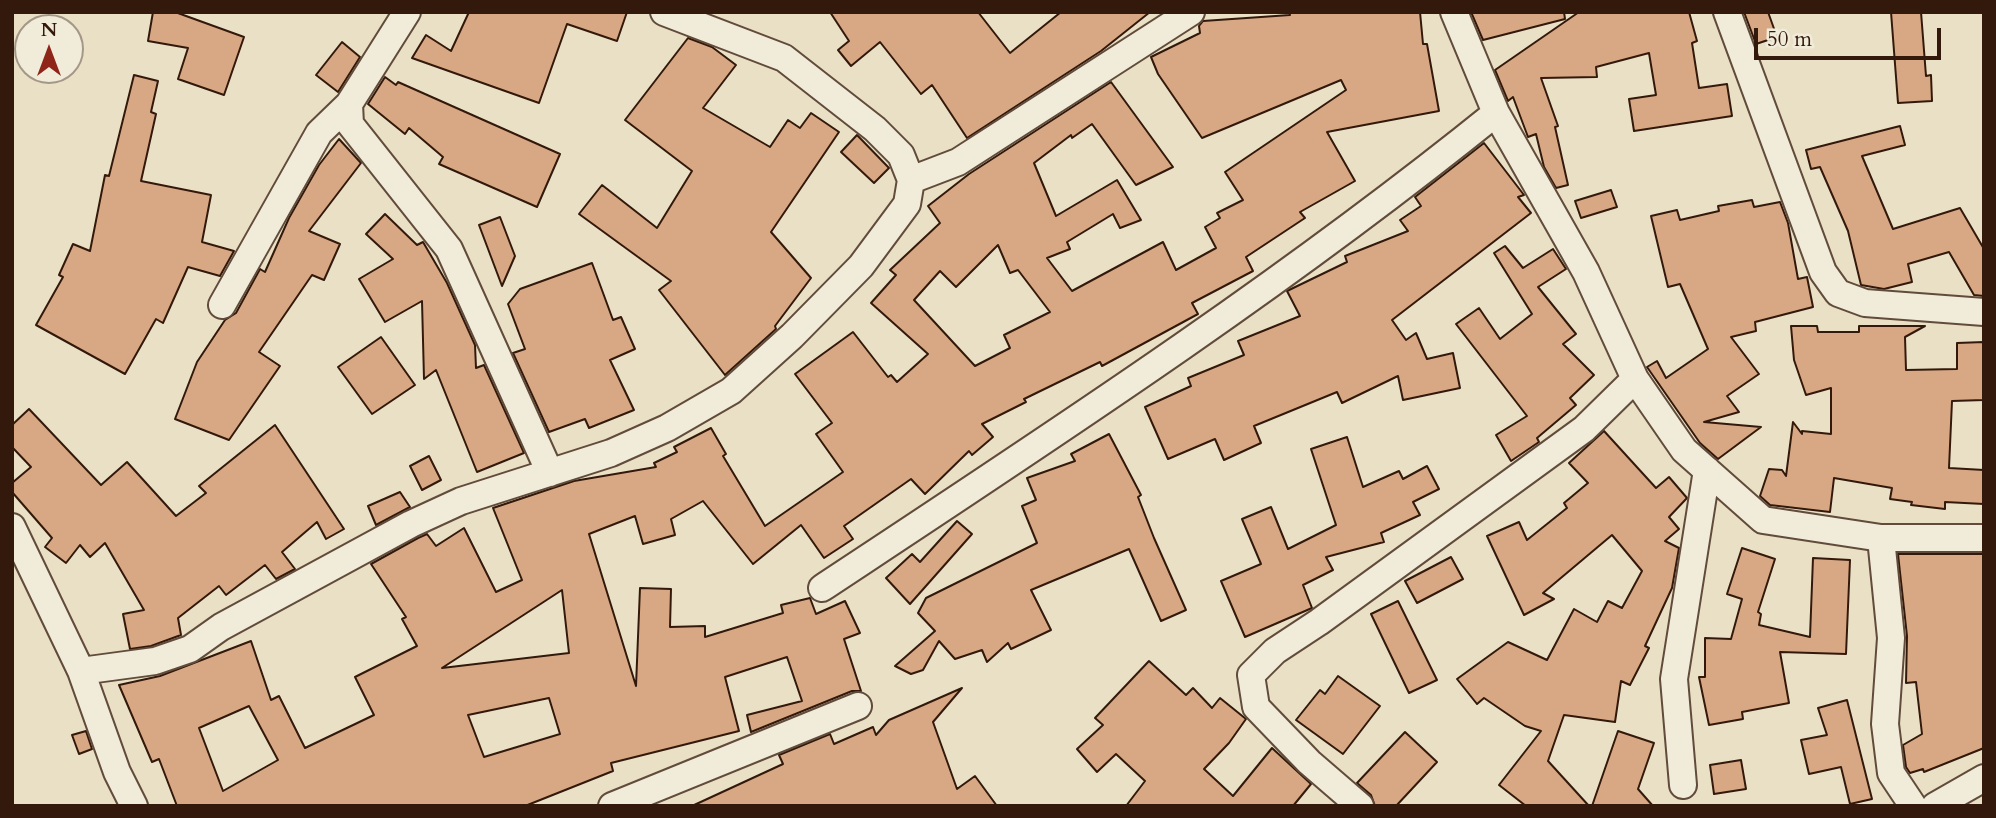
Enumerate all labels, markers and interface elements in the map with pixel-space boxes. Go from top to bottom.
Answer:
north arrow [14,14,84,84]
scale bar [1758,14,1945,58]
text: N [41,17,57,43]
text: 50 m [1767,25,1812,54]

